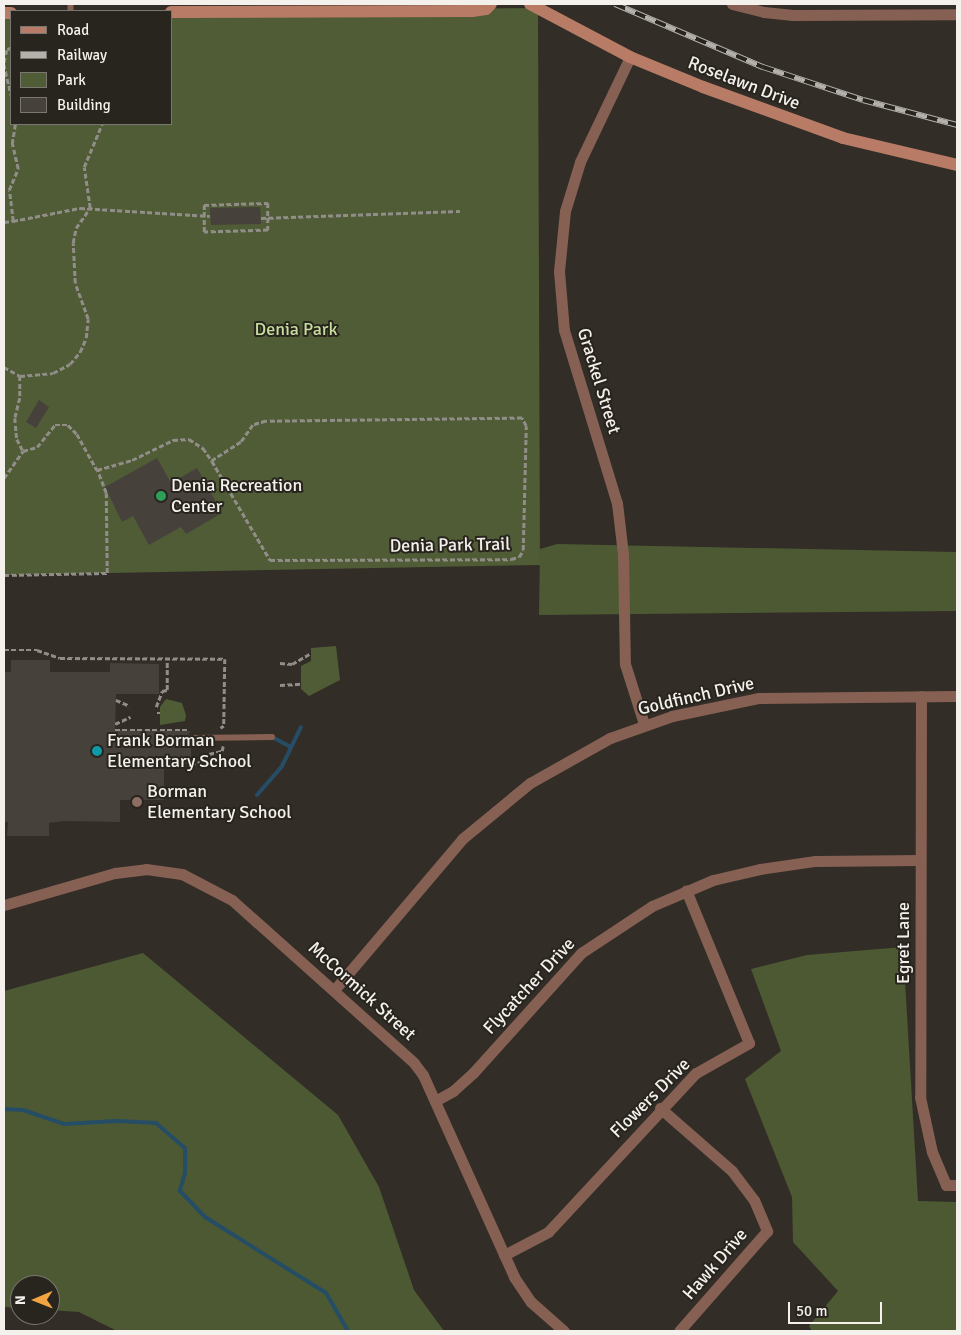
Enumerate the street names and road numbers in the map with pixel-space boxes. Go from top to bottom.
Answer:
street label: Roselawn Drive [685,52,803,114]
street label: Grackel Street [573,326,625,436]
street label: Denia Park Trail [389,533,511,557]
street label: Goldfinch Drive [636,672,756,720]
street label: Egret Lane [892,902,914,984]
street label: Flycatcher Drive [479,933,579,1039]
street label: McCormick Street [304,937,420,1045]
street label: Flowers Drive [606,1054,694,1142]
street label: Hawk Drive [678,1224,752,1304]

